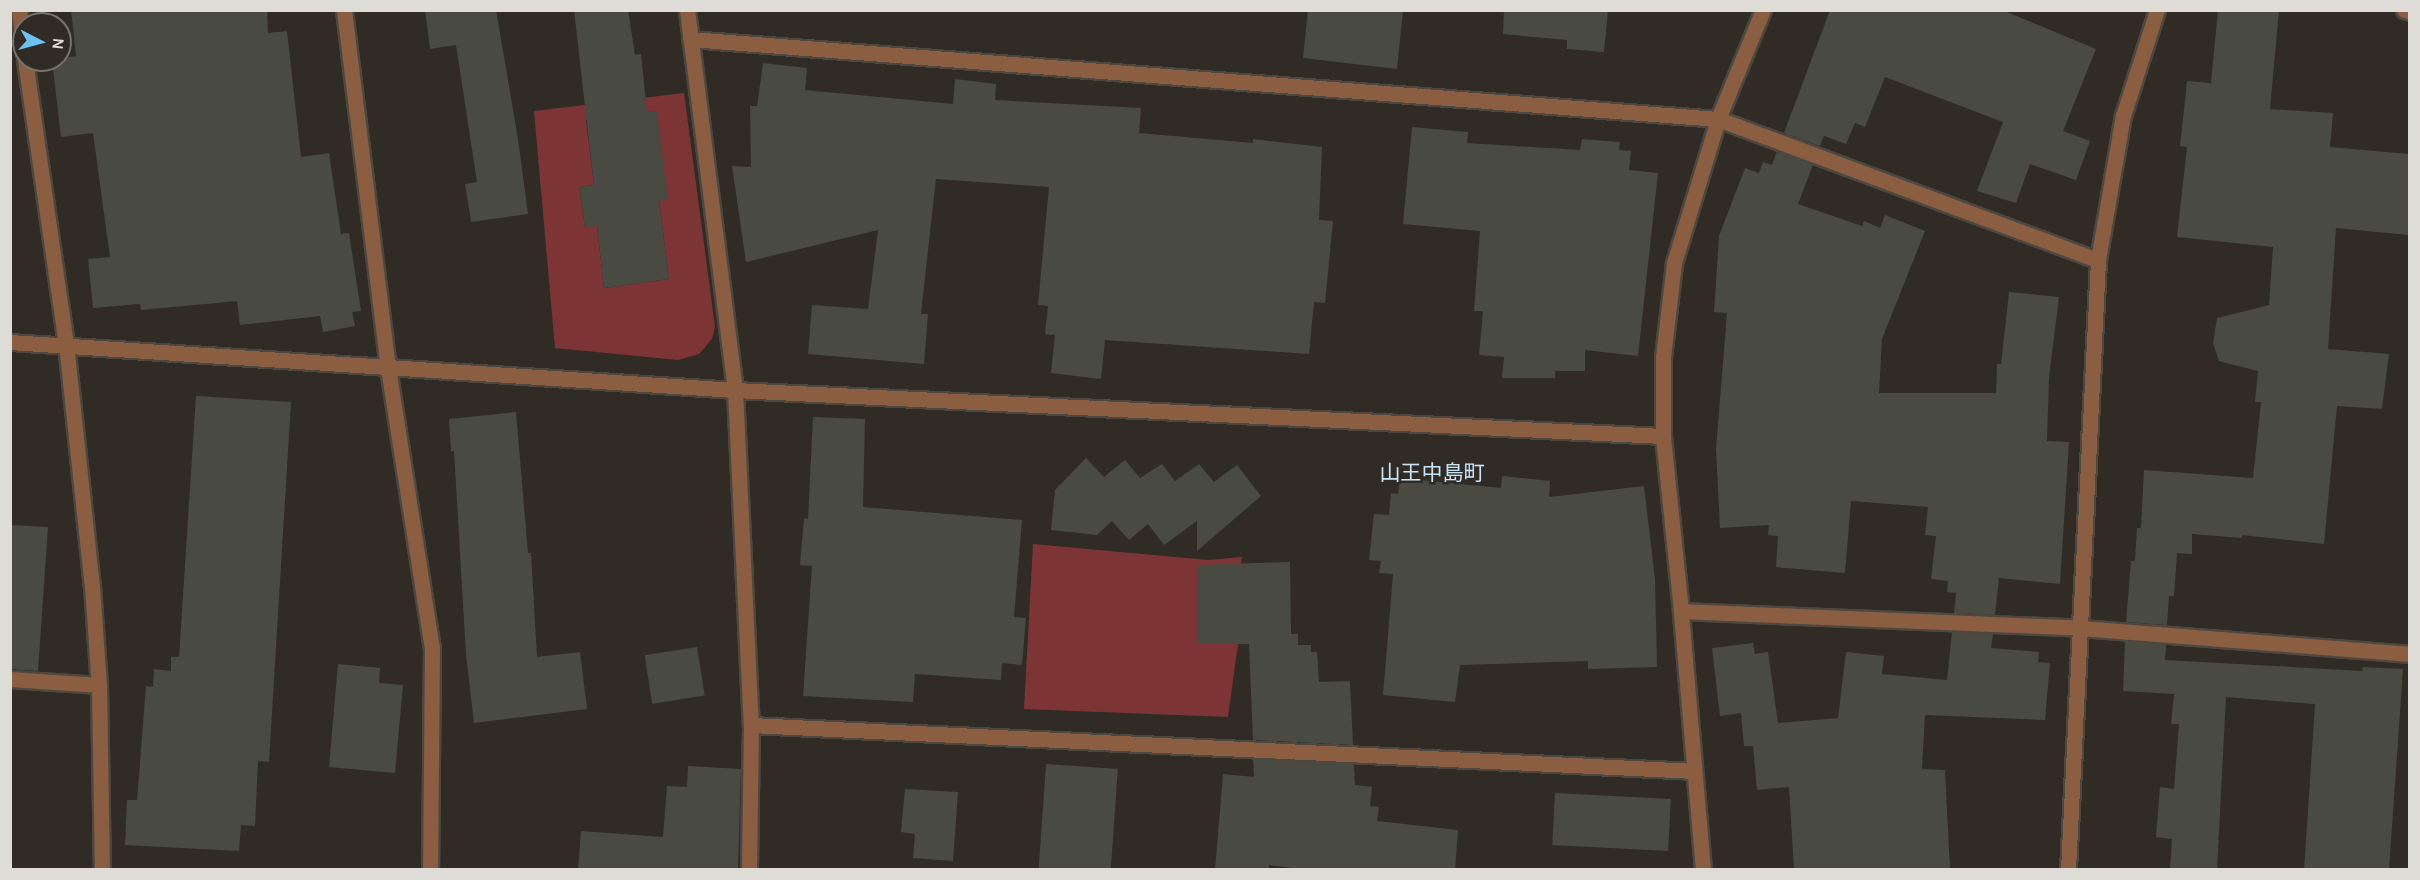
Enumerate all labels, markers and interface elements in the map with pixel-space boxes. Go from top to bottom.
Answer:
north arrow [12,12,72,72]
text: N [48,37,68,50]
district label: 山王中島町 [1380,460,1484,486]

